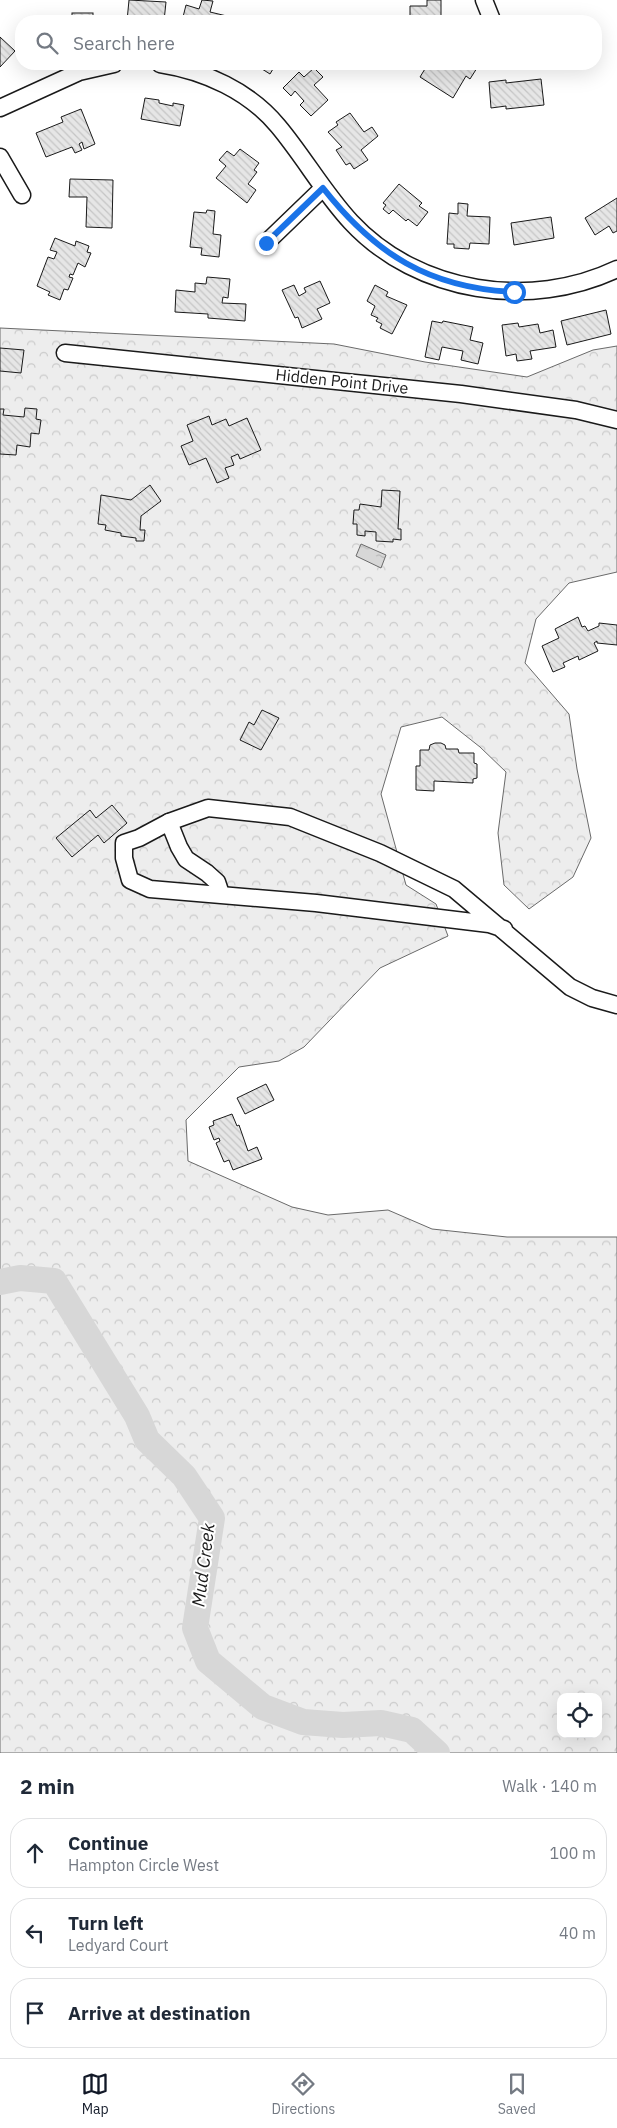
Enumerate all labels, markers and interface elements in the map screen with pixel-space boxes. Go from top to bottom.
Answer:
search box [15,15,602,70]
icon: search [33,29,61,57]
text: Search here [73,31,175,55]
route end [255,232,278,255]
route start [503,281,526,304]
street label: Hidden Point Drive [275,364,410,398]
water label: Mud Creek [186,1521,220,1608]
map controls [557,1693,602,1738]
button: locate [557,1693,602,1738]
text: 2 min [20,1772,75,1800]
text: Walk · 140 m [502,1776,597,1796]
text: Continue [68,1831,148,1855]
icon: ahead [21,1839,49,1867]
text: 100 m [549,1843,596,1863]
text: Hampton Circle West [68,1855,219,1875]
text: Turn left [68,1911,144,1935]
icon: left [21,1919,49,1947]
text: 40 m [559,1923,596,1943]
text: Ledyard Court [68,1935,169,1955]
icon: arrive [21,1999,49,2027]
text: Arrive at destination [68,2001,251,2025]
tab: Map [81,2070,109,2118]
tab: Directions [272,2070,335,2118]
tab: Saved [498,2070,536,2118]

